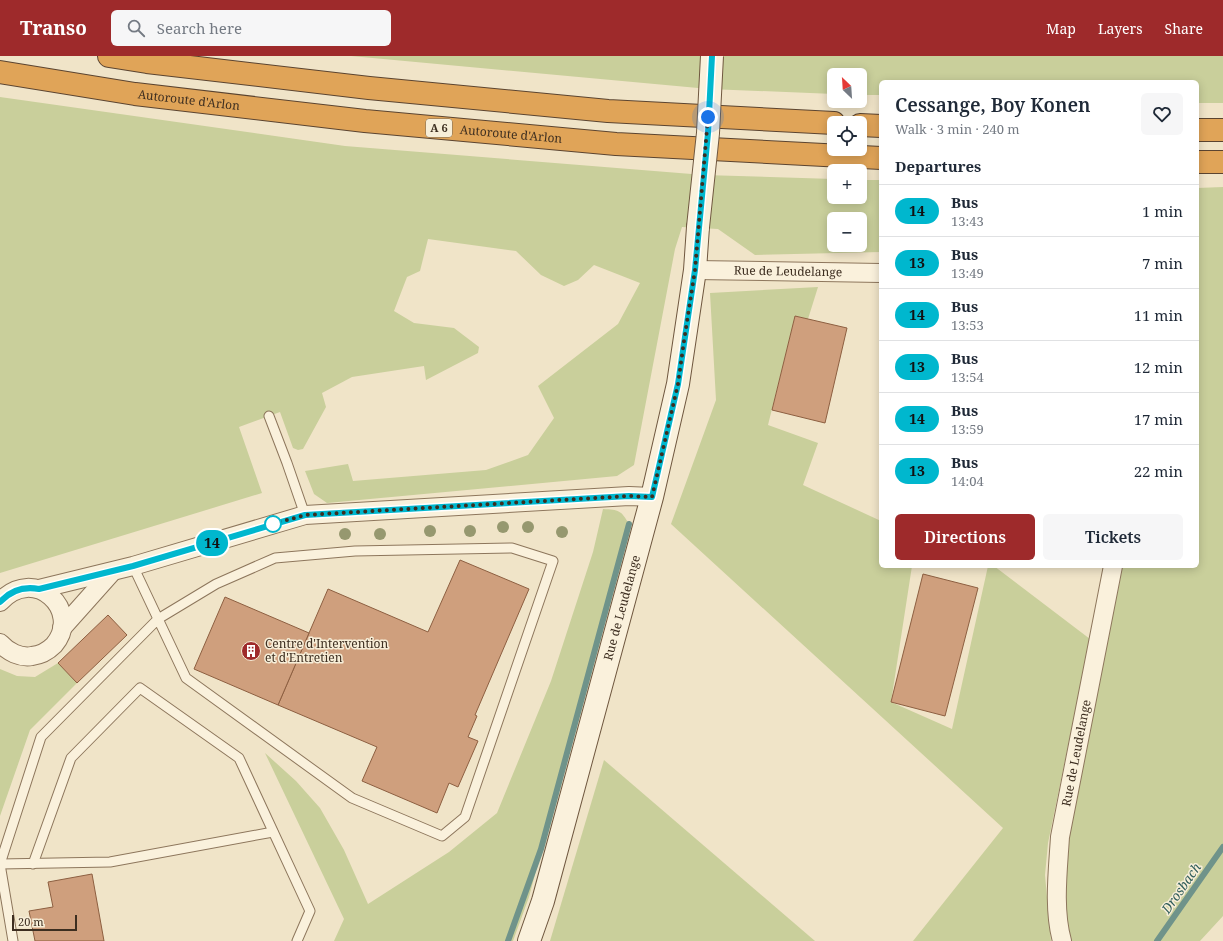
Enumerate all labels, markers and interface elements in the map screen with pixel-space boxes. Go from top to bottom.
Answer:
search box [111,10,391,46]
text: Transo [20,15,87,41]
icon: search [125,17,147,39]
text: Search here [157,18,242,38]
text: Map [1046,19,1076,38]
text: Layers [1098,19,1143,38]
text: Share [1165,19,1203,38]
north arrow [827,68,867,108]
map controls [827,68,867,252]
street label: Autoroute d'Arlon [137,85,241,114]
text: Cessange, Boy Konen [895,92,1091,118]
button: heart [1141,93,1183,135]
your location [698,107,718,127]
button: locate [827,116,867,156]
road number: A 6 [426,119,452,137]
text: Walk · 3 min · 240 m [895,120,1020,138]
street label: Autoroute d'Arlon [459,121,563,147]
text: Departures [895,156,981,176]
button: + [827,164,867,204]
text: Bus [951,192,978,212]
text: 14 [909,201,925,220]
text: 1 min [1142,201,1183,221]
button: − [827,212,867,252]
text: 13:43 [951,212,984,230]
text: Bus [951,244,978,264]
text: 13 [909,253,925,272]
text: 7 min [1142,253,1183,273]
street label: Rue de Leudelange [734,262,842,280]
text: 13:49 [951,264,984,282]
text: Bus [951,296,978,316]
text: 14 [909,305,925,324]
text: 11 min [1134,305,1183,325]
text: 13:53 [951,316,984,334]
text: Bus [951,348,978,368]
text: 13 [909,357,925,376]
text: 12 min [1134,357,1183,377]
text: 13:54 [951,368,984,386]
text: Bus [951,400,978,420]
text: 14 [909,409,925,428]
text: 17 min [1134,409,1183,429]
text: 13:59 [951,420,984,438]
text: Bus [951,452,978,472]
text: 13 [909,461,925,480]
text: 22 min [1134,461,1183,481]
text: 14:04 [951,472,984,490]
button: Directions [895,514,1035,560]
button: Tickets [1043,514,1183,560]
unlabelled marker [264,515,282,533]
line badge: 14 [194,530,230,556]
text: 14 [204,533,220,552]
street label: Rue de Leudelange [599,553,644,662]
place label: Centre d'Intervention et d'Entretien [265,635,388,666]
building icon: Centre d'Intervention et d'Entretien [240,640,262,662]
street label: Rue de Leudelange [1057,698,1095,808]
water label: Drosbach [1157,859,1205,918]
scale bar [12,913,77,932]
text: 20 m [18,914,44,929]

